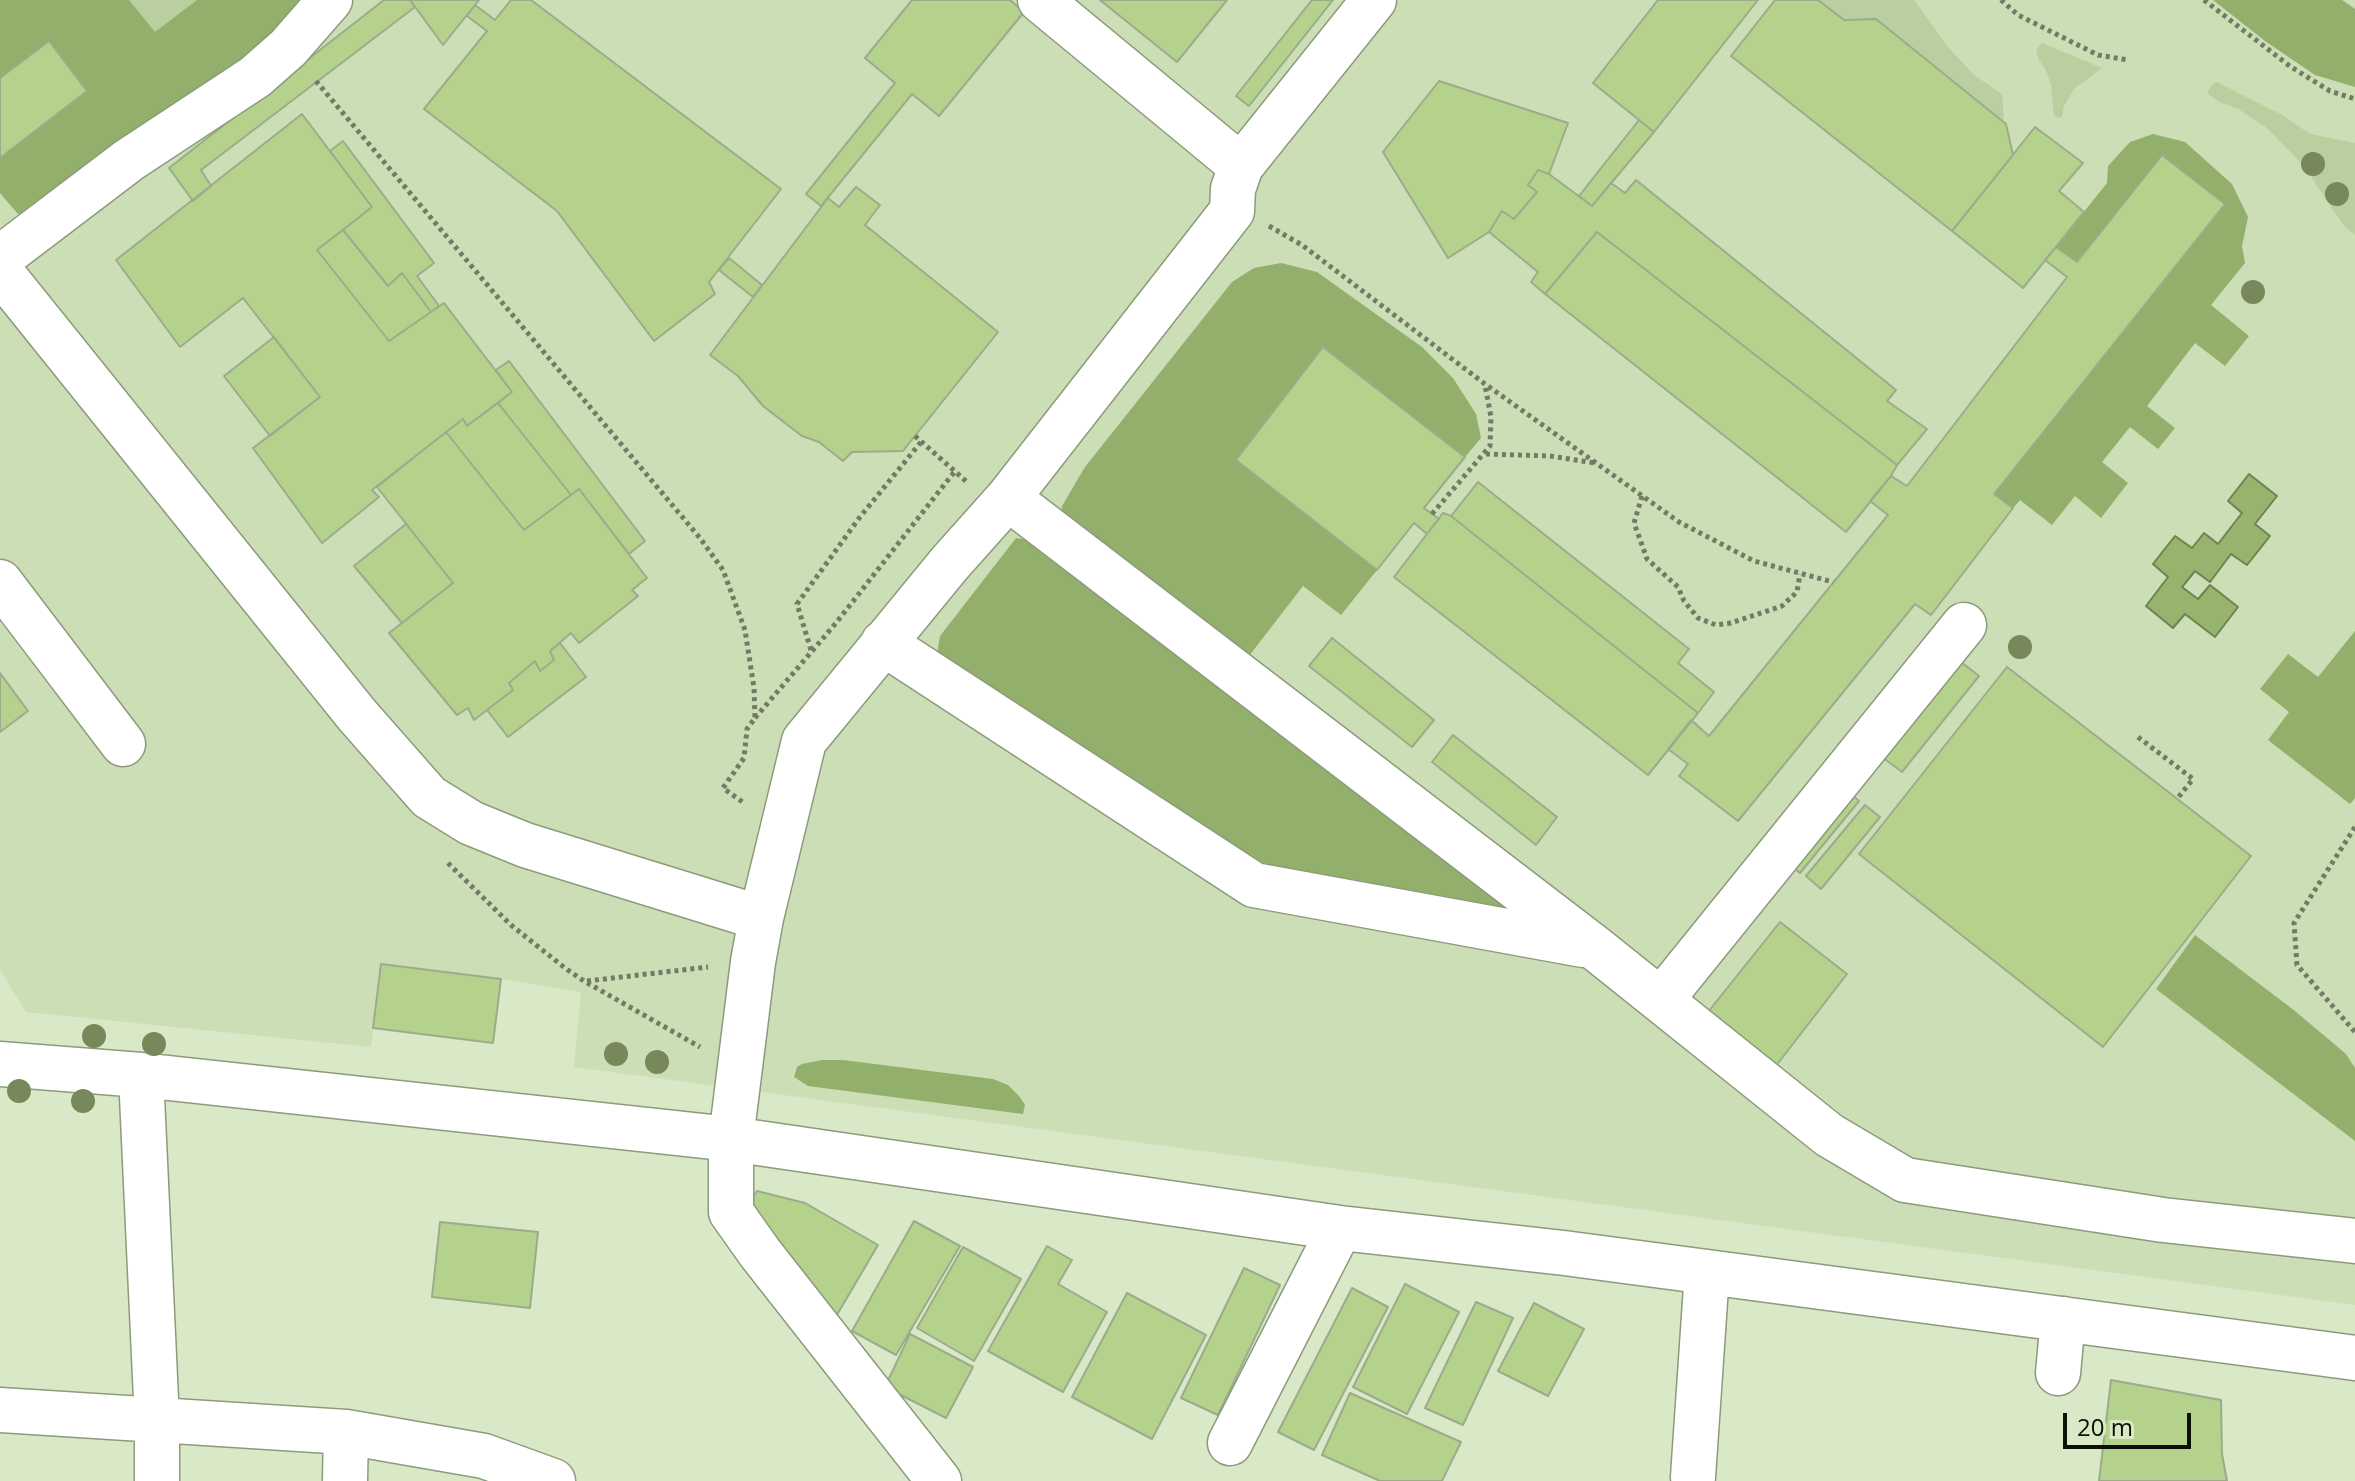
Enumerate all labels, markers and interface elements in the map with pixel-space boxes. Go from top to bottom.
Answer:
scale bar [2067,1397,2195,1447]
text: 20 m [2077,1410,2133,1443]

